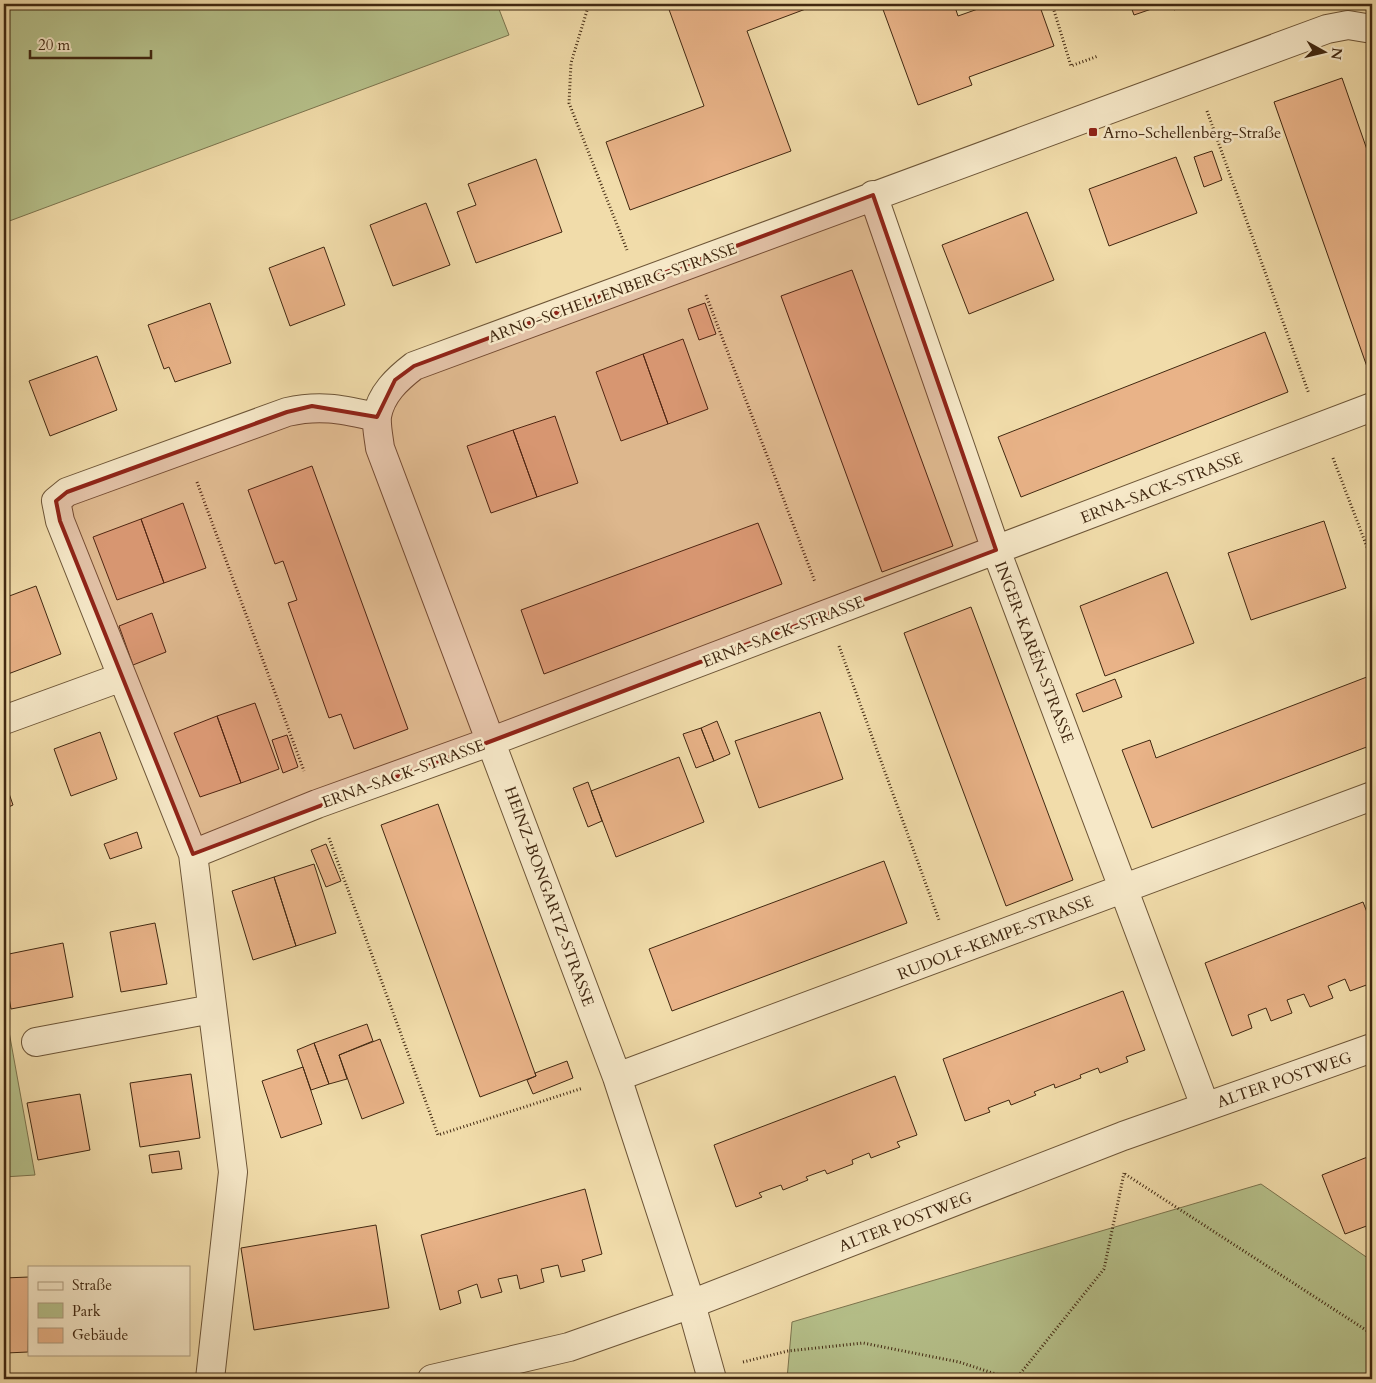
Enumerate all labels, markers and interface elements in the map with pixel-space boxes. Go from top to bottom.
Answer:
scale bar [30,28,151,60]
north arrow [1298,28,1348,78]
text: 20 m [38,35,70,55]
text: N [1326,46,1347,61]
place label: Arno-Schellenberg-Straße [1103,122,1281,144]
marker: Arno-Schellenberg-Straße [1087,126,1099,138]
street label: ARNO-SCHELLENBERG-STRASSE [485,238,740,348]
street label: ERNA-SACK-STRASSE [1077,447,1246,529]
street label: INGER-KARÉN-STRASSE [989,558,1079,747]
street label: ERNA-SACK-STRASSE [699,591,868,673]
street label: ERNA-SACK-STRASSE [319,734,488,814]
street label: HEINZ-BONGARTZ-STRASSE [499,783,599,1010]
street label: RUDOLF-KEMPE-STRASSE [894,890,1097,986]
street label: ALTER POSTWEG [1214,1046,1355,1113]
street label: ALTER POSTWEG [835,1186,976,1258]
legend [28,1266,190,1356]
text: Straße [72,1275,112,1295]
text: Park [72,1301,101,1321]
text: Gebäude [72,1325,129,1345]

